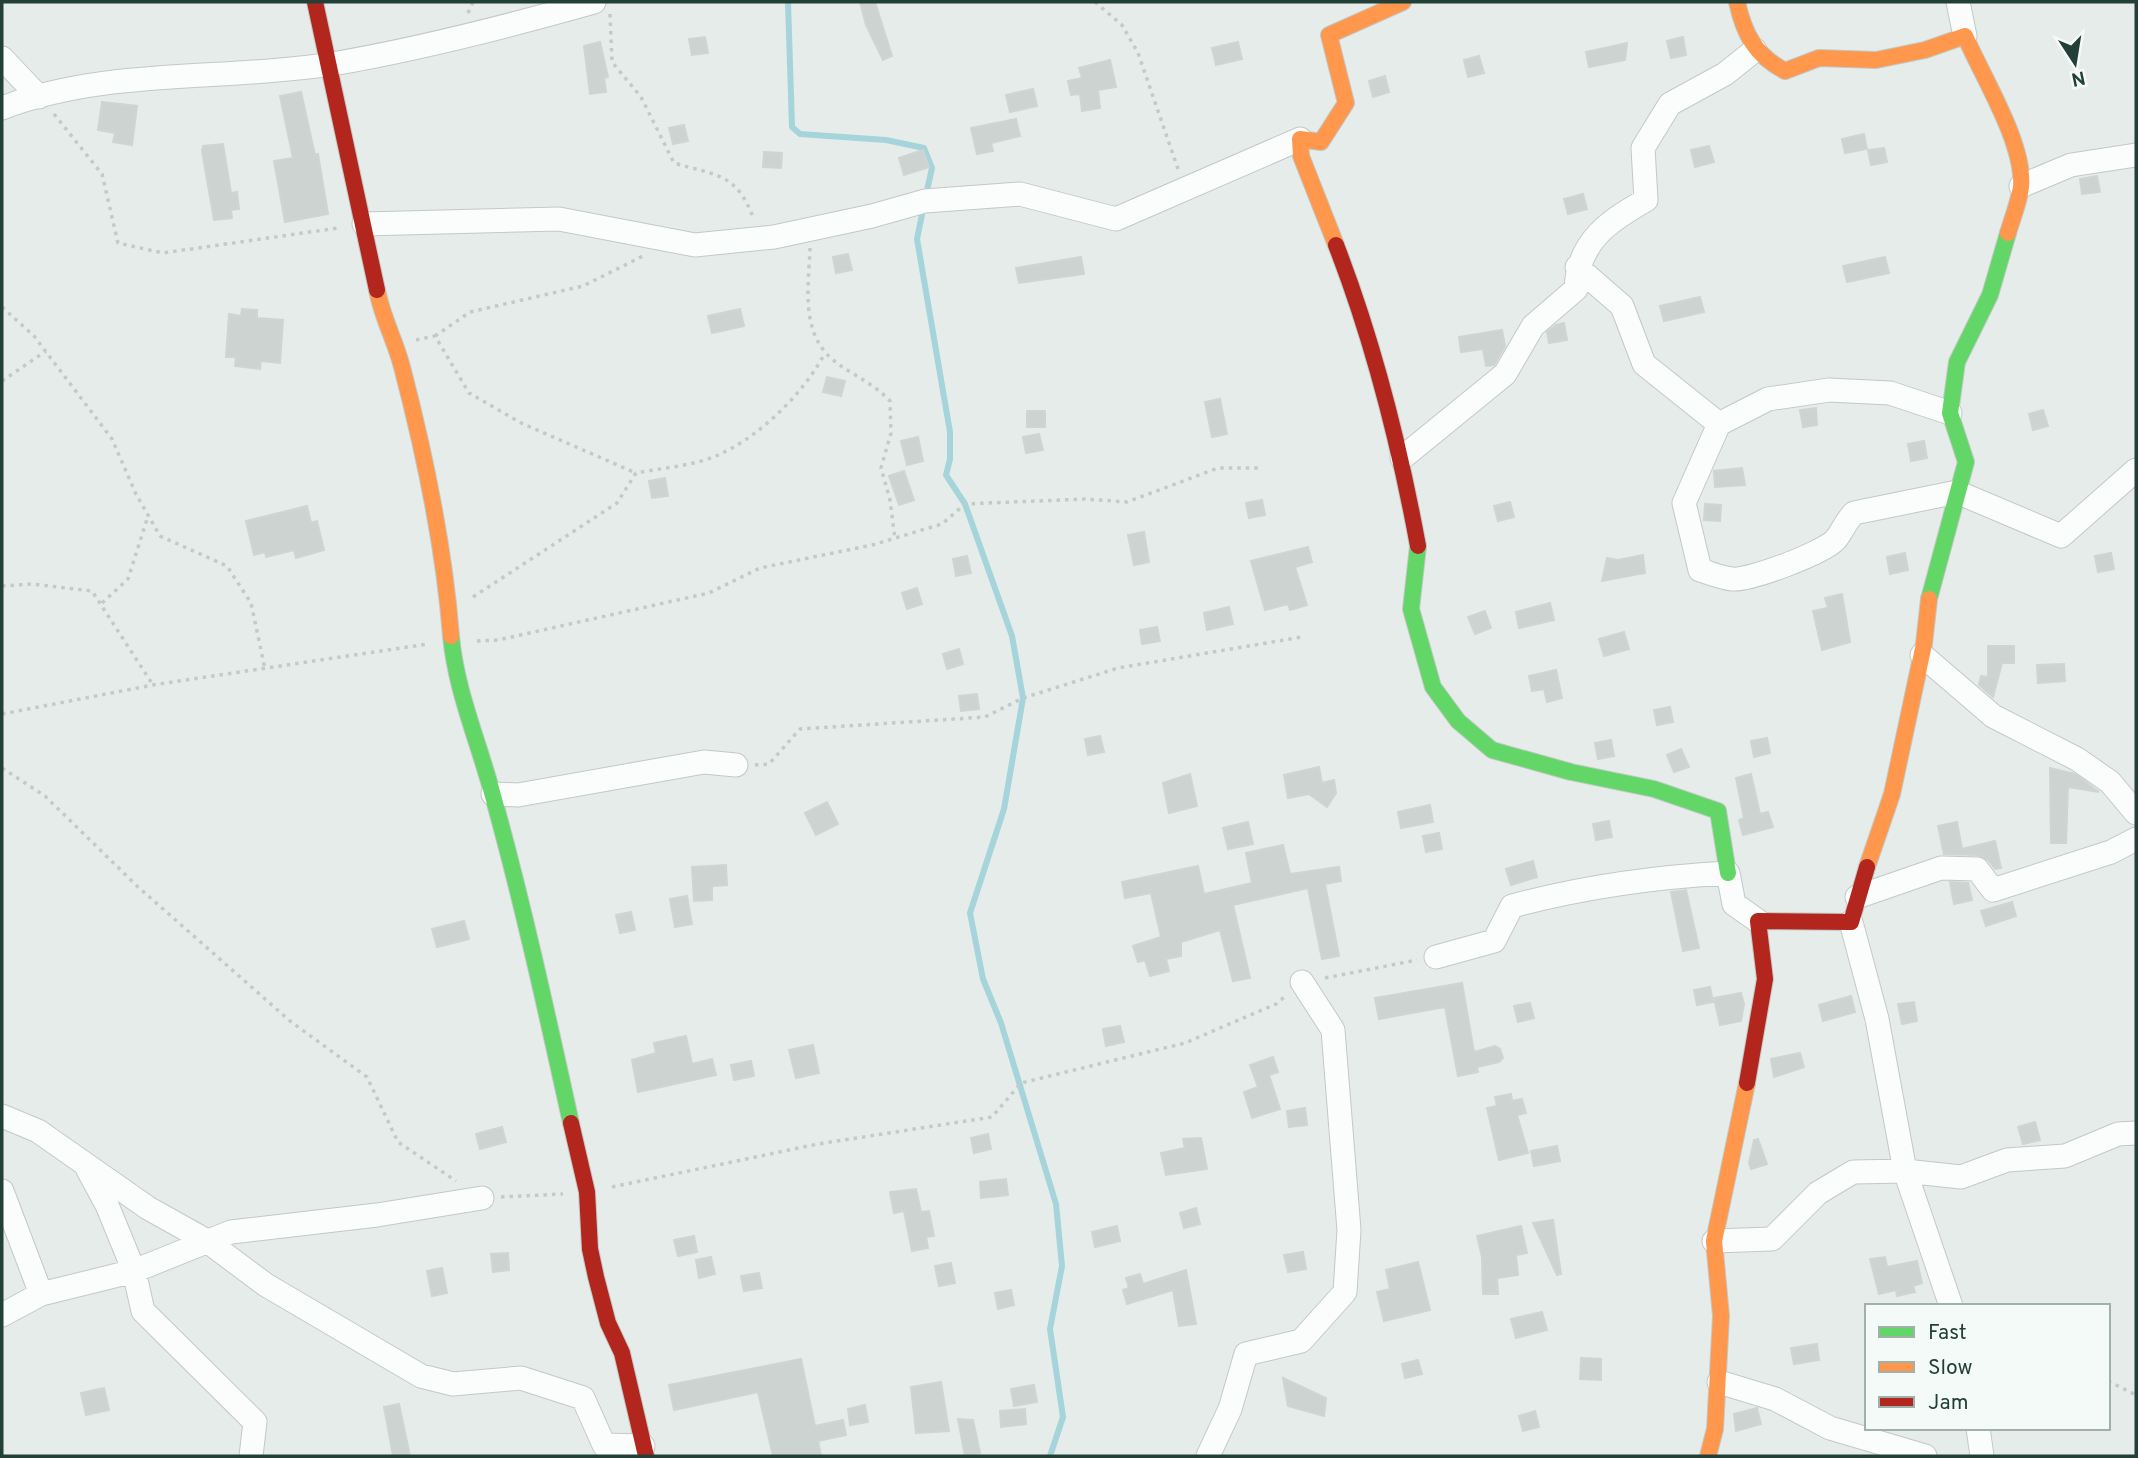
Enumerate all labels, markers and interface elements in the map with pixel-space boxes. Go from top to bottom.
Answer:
north arrow [2040,28,2110,98]
text: N [2069,65,2087,91]
legend [1865,1304,2110,1430]
text: Fast [1928,1320,1967,1347]
text: Slow [1928,1355,1973,1382]
text: Jam [1928,1390,1969,1417]

